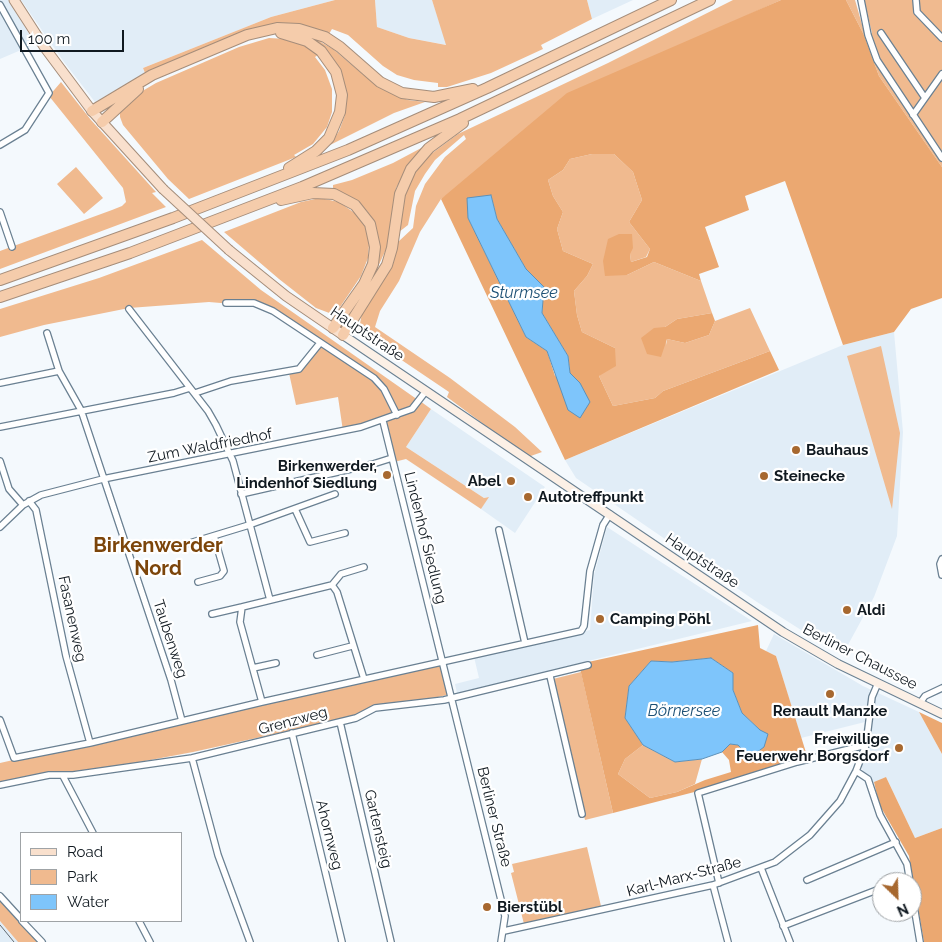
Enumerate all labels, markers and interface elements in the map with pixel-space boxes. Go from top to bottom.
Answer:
scale bar [22,20,126,52]
text: 100 m [28,30,70,48]
water label: Sturmsee [490,283,558,303]
street label: Hauptstraße [327,303,407,365]
street label: Zum Waldfriedhof [146,425,274,467]
place label: Bauhaus [806,441,868,459]
marker: Bauhaus [790,444,802,456]
place label: Birkenwerder, Lindenhof Siedlung [236,457,377,492]
place label: Steinecke [774,467,845,485]
marker: Birkenwerder, Lindenhof Siedlung [381,469,393,481]
street label: Lindenhof Siedlung [400,470,450,606]
marker: Steinecke [758,470,770,482]
place label: Abel [468,472,501,490]
marker: Abel [505,475,517,487]
place label: Autotreffpunkt [538,488,644,506]
marker: Autotreffpunkt [522,491,534,503]
street label: Hauptstraße [662,530,742,592]
district label: Birkenwerder Nord [93,534,223,581]
street label: Fasanenweg [54,574,90,664]
street label: Taubenweg [149,598,191,680]
place label: Aldi [857,601,885,619]
marker: Aldi [841,604,853,616]
place label: Camping Pöhl [610,610,710,628]
marker: Camping Pöhl [594,613,606,625]
street label: Berliner Chaussee [800,620,920,694]
marker: Renault Manzke [824,688,836,700]
water label: Börnersee [648,701,720,721]
place label: Renault Manzke [773,702,887,720]
street label: Grenzweg [257,703,329,739]
place label: Freiwillige Feuerwehr Borgsdorf [736,730,889,765]
marker: Freiwillige Feuerwehr Borgsdorf [893,742,905,754]
street label: Berliner Straße [473,765,515,869]
street label: Gartensteig [360,788,396,870]
street label: Ahornweg [312,798,346,872]
legend [20,832,182,922]
text: Road [67,843,103,861]
street label: Karl-Marx-Straße [625,853,743,901]
text: Park [67,868,98,886]
north arrow [872,872,922,922]
text: Water [67,893,109,911]
place label: Bierstübl [497,898,562,916]
text: N [895,900,911,919]
marker: Bierstübl [481,901,493,913]

